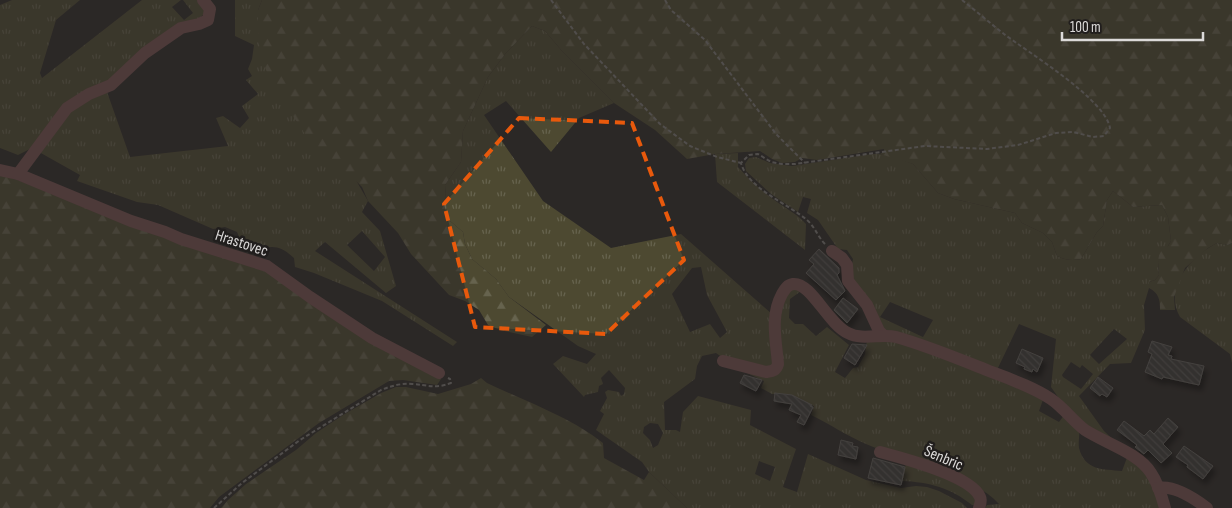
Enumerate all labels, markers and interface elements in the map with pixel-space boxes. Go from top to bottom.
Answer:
scale bar [1062,10,1203,42]
text: 100 m [1070,18,1101,37]
street label: Hrastovec [213,226,270,261]
street label: Šenbric [921,442,966,475]

